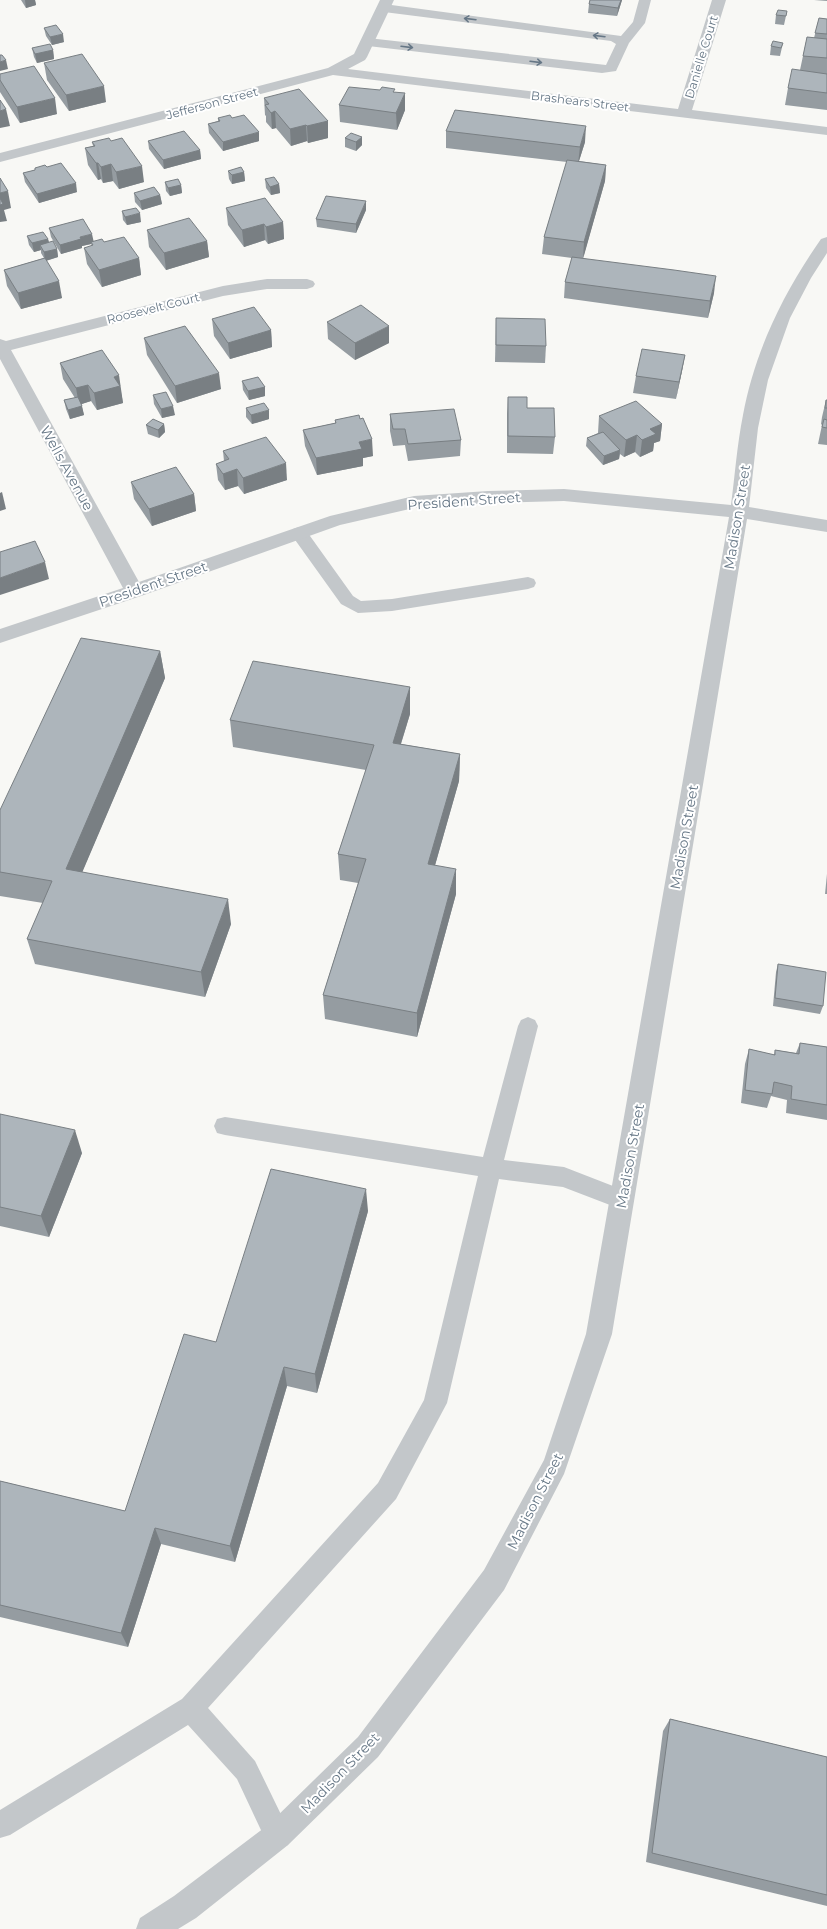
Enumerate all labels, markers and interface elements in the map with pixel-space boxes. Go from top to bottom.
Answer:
street label: Danielle Court [681,14,721,100]
one-way arrow [464,15,477,23]
one-way arrow [593,32,606,40]
one-way arrow [400,43,413,51]
one-way arrow [529,58,542,66]
street label: Jefferson Street [164,84,260,123]
street label: Brashears Street [530,88,630,114]
street label: Roosevelt Court [105,289,201,327]
street label: Wells Avenue [36,422,98,514]
street label: Madison Street [720,463,754,571]
street label: President Street [407,488,521,514]
street label: President Street [96,557,210,611]
street label: Madison Street [666,783,702,891]
street label: Madison Street [612,1102,648,1210]
street label: Madison Street [503,1449,567,1552]
street label: Madison Street [297,1728,383,1817]

